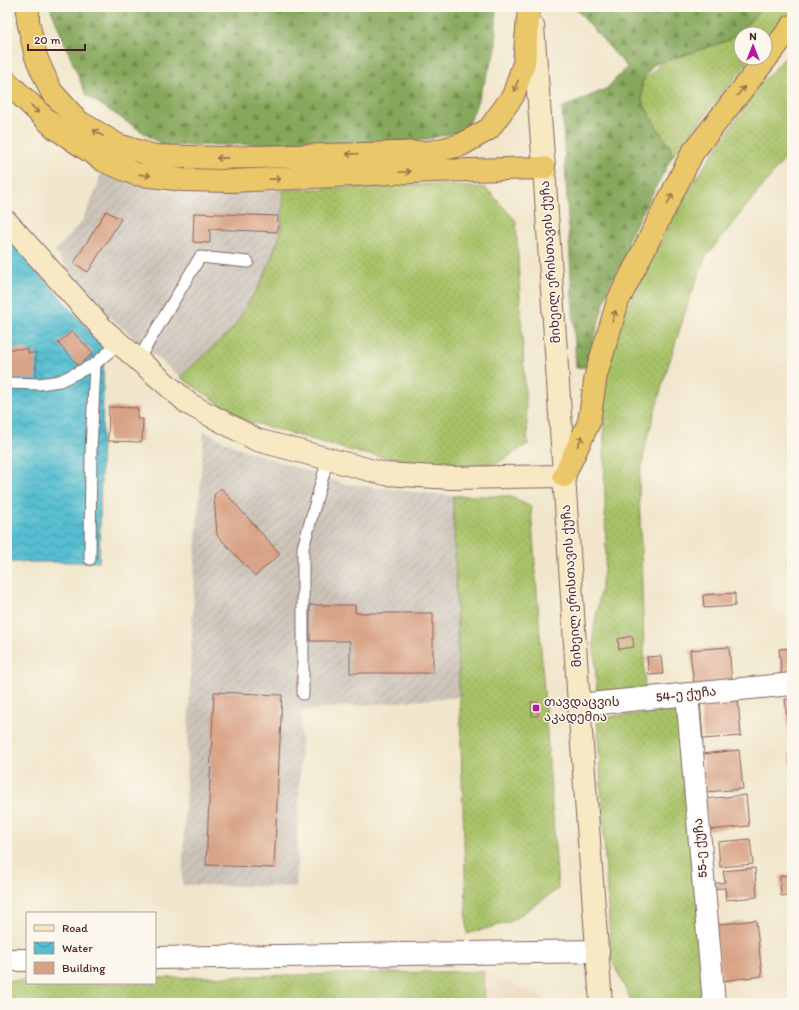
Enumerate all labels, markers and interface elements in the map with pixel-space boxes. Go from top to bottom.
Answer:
scale bar [28,26,85,52]
north arrow [733,26,773,66]
text: N [749,30,757,43]
text: 20 m [34,33,61,47]
one-way arrow [512,80,519,93]
one-way arrow [737,85,746,96]
one-way arrow [30,105,40,114]
one-way arrow [93,129,104,137]
one-way arrow [346,150,359,158]
one-way arrow [216,154,229,162]
one-way arrow [398,169,411,176]
one-way arrow [138,171,151,179]
one-way arrow [268,176,281,183]
street label: მიხეილ ერისთავის ქუჩა [537,180,564,344]
one-way arrow [667,193,674,205]
one-way arrow [611,309,618,322]
one-way arrow [577,435,584,447]
street label: მიხეილ ერისთავის ქუჩა [558,504,585,668]
street label: 54-ე ქუჩა [655,683,717,705]
place label: თავდაცვის აკადემია [544,694,620,725]
marker: თავდაცვის აკადემია [531,703,541,713]
street label: 55-ე ქუჩა [690,818,710,878]
legend [26,912,156,984]
text: Road [62,921,88,935]
text: Water [62,941,93,955]
text: Building [62,961,106,975]

